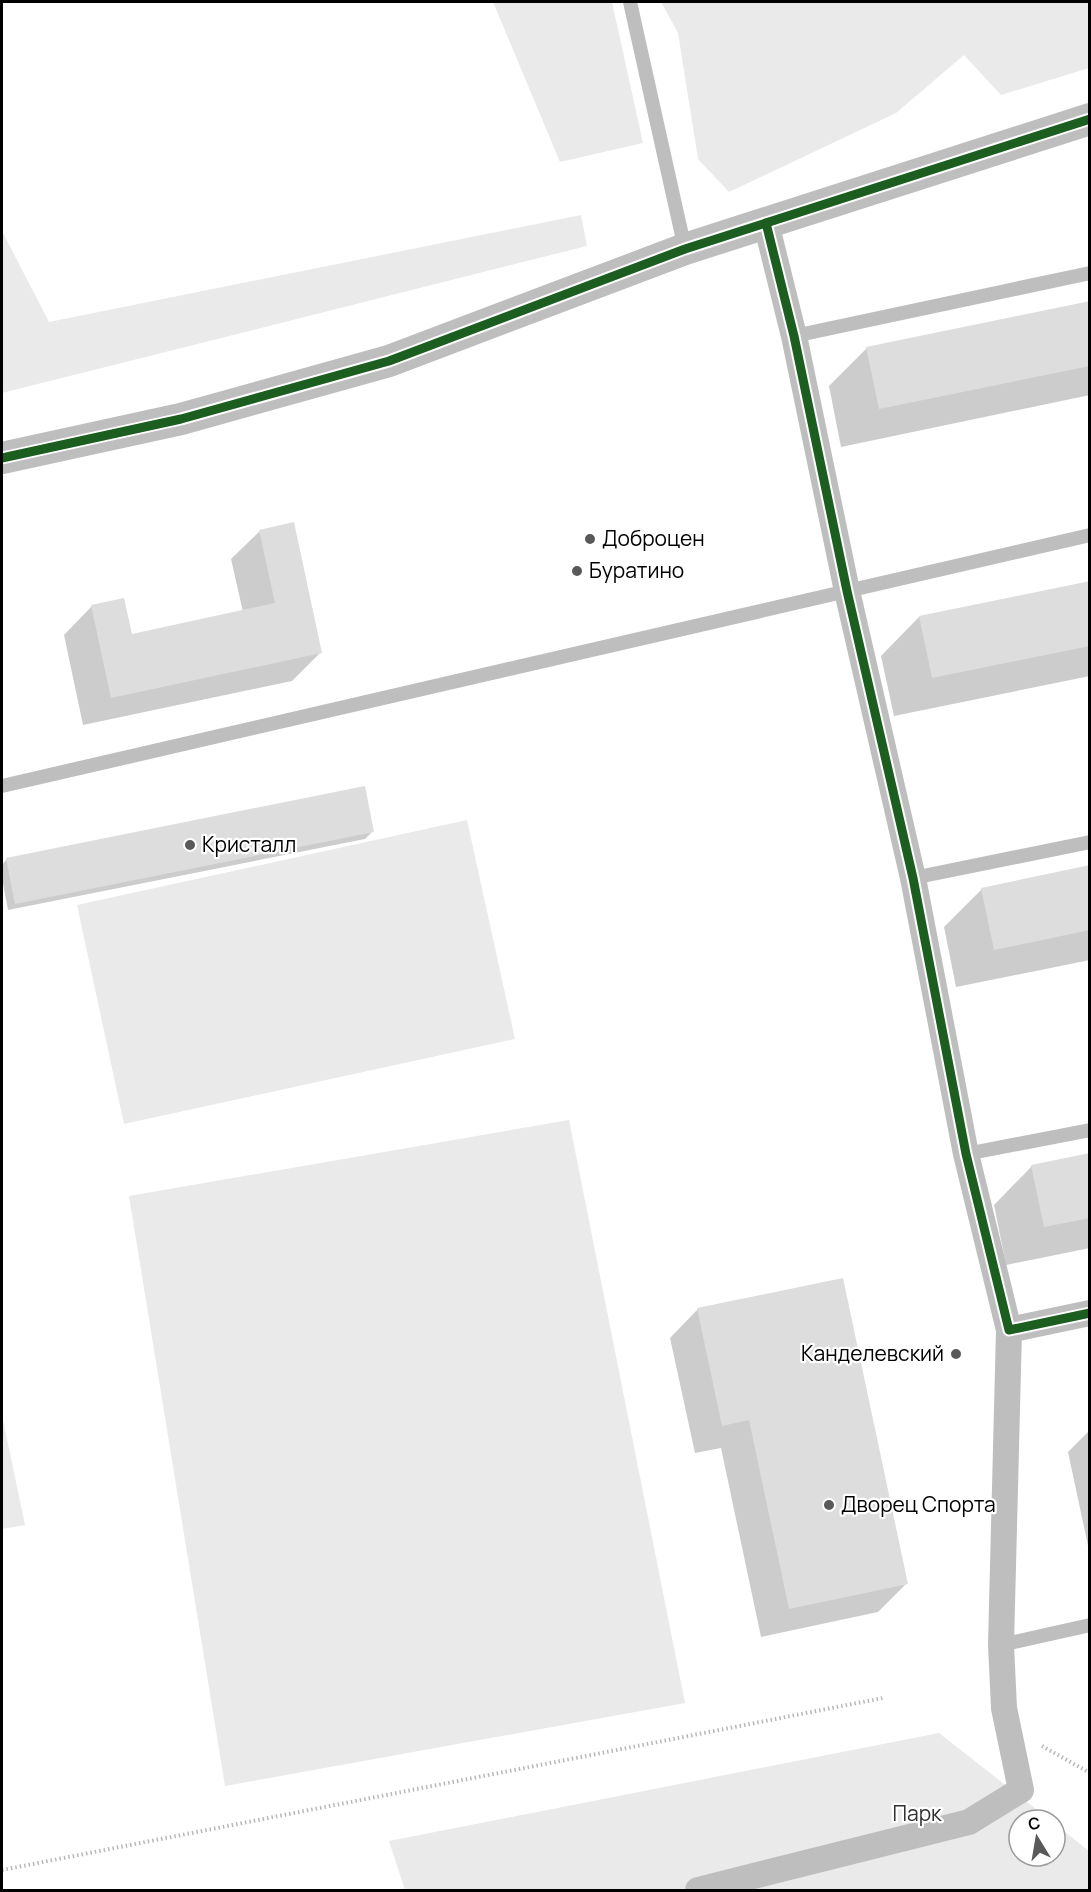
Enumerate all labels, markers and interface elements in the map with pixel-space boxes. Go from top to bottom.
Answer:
place label: Доброцен [602,524,705,552]
marker: Доброцен [583,532,597,546]
place label: Буратино [589,556,684,584]
marker: Буратино [570,564,584,578]
place label: Кристалл [202,830,296,858]
marker: Кристалл [183,838,197,852]
place label: Канделевский [801,1339,944,1367]
marker: Канделевский [949,1347,963,1361]
place label: Дворец Спорта [841,1490,996,1518]
marker: Дворец Спорта [822,1498,836,1512]
park label: Парк [892,1799,942,1827]
north arrow [1007,1808,1067,1868]
text: С [1026,1811,1042,1835]

